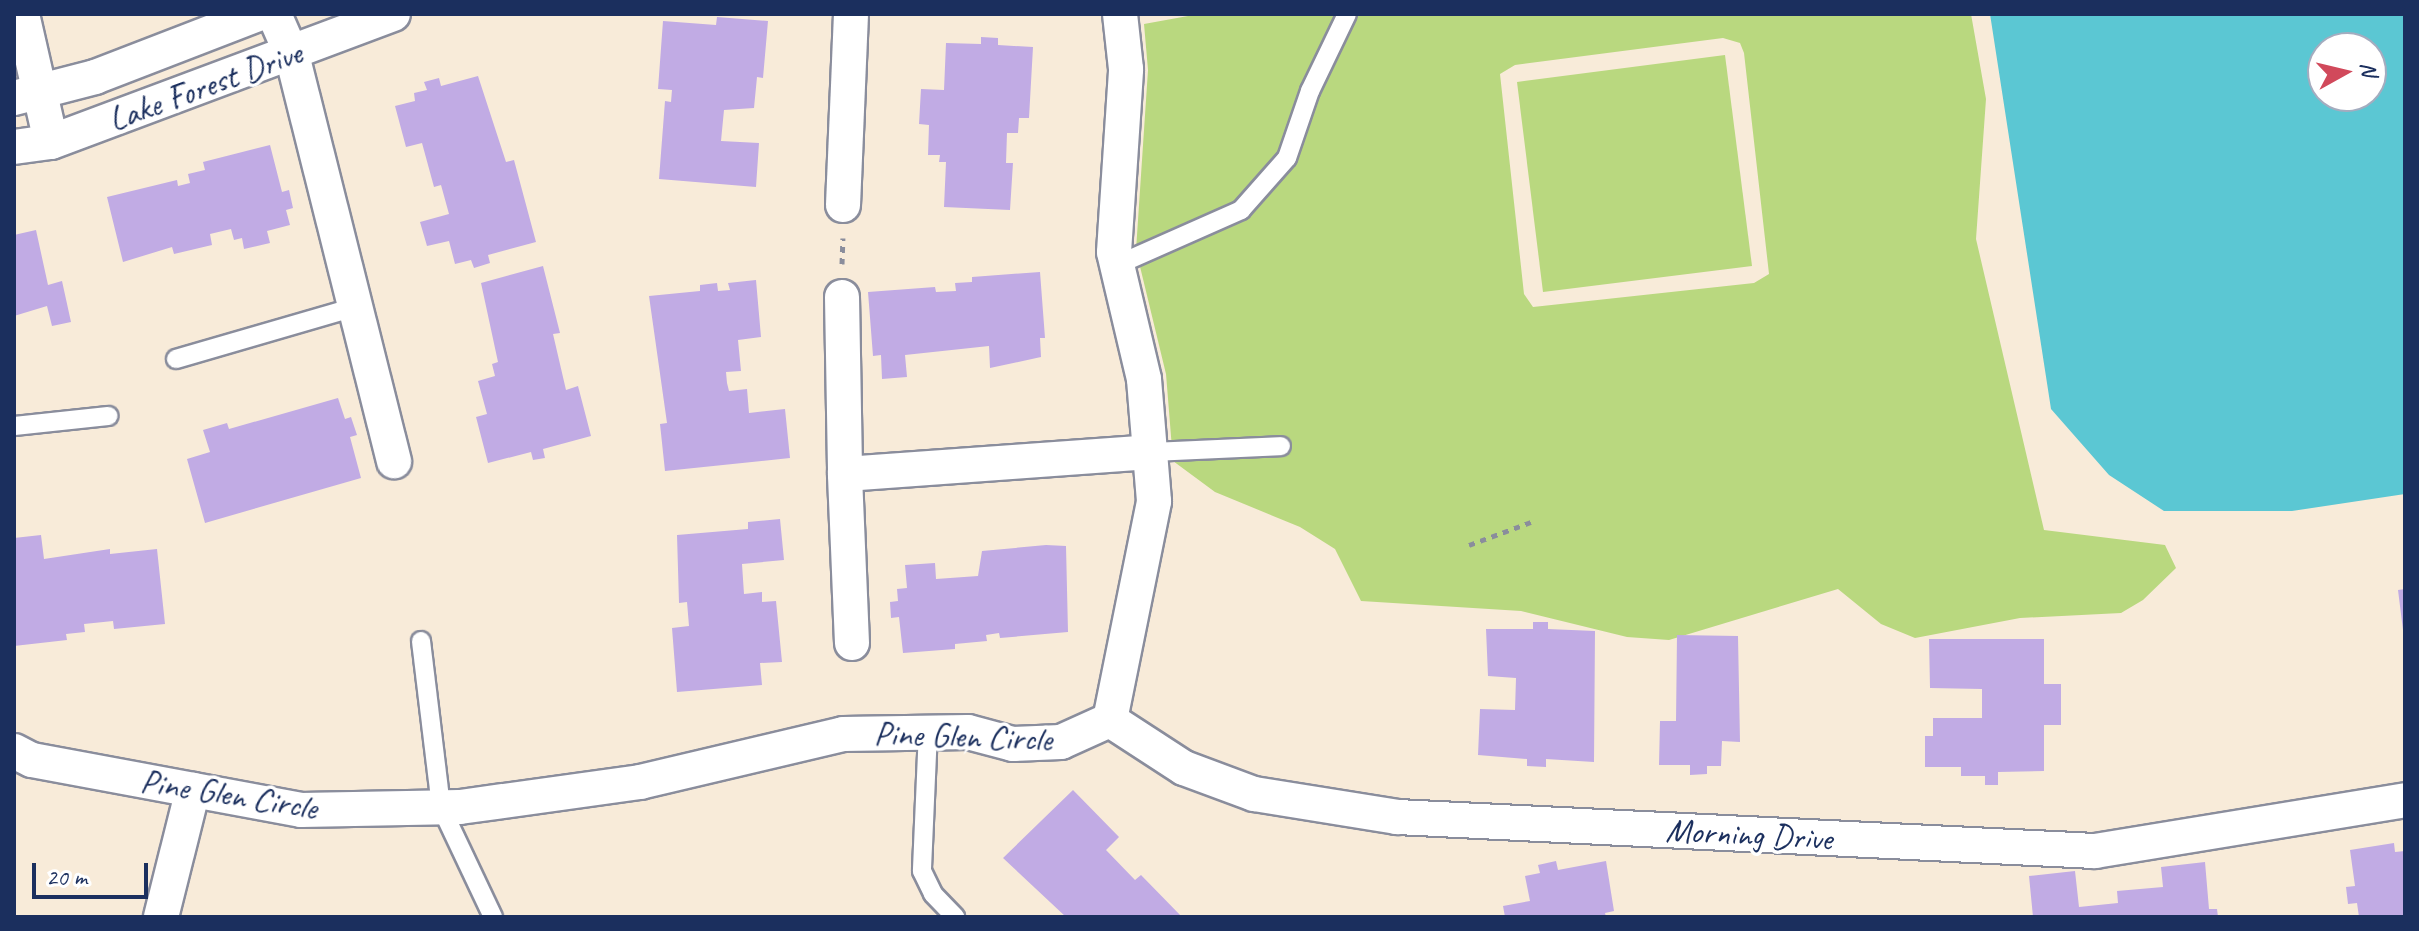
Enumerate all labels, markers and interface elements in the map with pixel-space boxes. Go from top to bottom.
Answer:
street label: Lake Forest Drive [103,32,307,140]
north arrow [2307,32,2387,112]
text: N [2354,60,2384,78]
street label: Pine Glen Circle [874,713,1052,759]
street label: Pine Glen Circle [138,760,320,828]
street label: Morning Drive [1665,809,1833,859]
scale bar [36,847,152,897]
text: 20 m [46,862,87,892]

